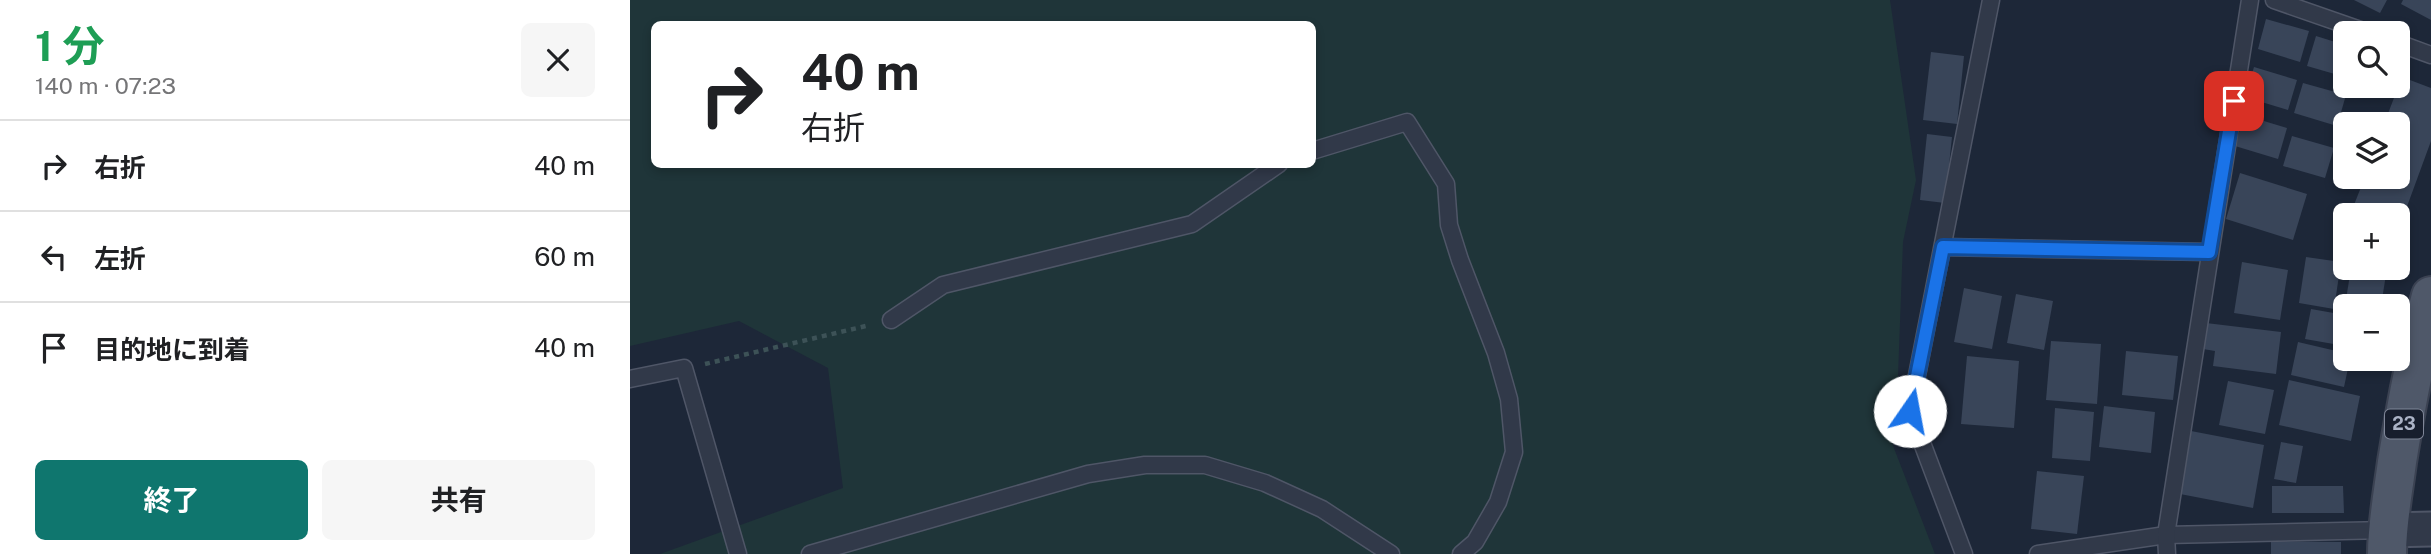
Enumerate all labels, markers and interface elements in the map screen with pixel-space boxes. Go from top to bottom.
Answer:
text: 1 分 [35,21,104,70]
map controls [2333,21,2410,371]
button: search [2333,21,2410,98]
button: close [521,23,595,97]
text: 40 m [801,43,920,101]
icon: right [686,49,777,140]
pin [2204,71,2264,131]
text: 140 m · 07:23 [35,72,176,99]
icon: arrive [2215,82,2253,120]
text: 右折 [801,109,865,146]
button: layers [2333,112,2410,189]
icon: right [35,147,73,185]
text: 40 m [534,150,595,181]
text: 右折 [94,152,146,183]
button: + [2333,203,2410,280]
icon: left [35,238,73,276]
text: 60 m [534,241,595,272]
text: 左折 [94,243,146,274]
button: − [2333,294,2410,371]
icon: arrive [35,329,73,367]
text: 40 m [534,332,595,363]
text: 目的地に到着 [94,334,250,365]
position arrow [1873,374,1947,448]
road number: 23 [2385,410,2423,438]
button: 終了 [35,460,308,540]
button: 共有 [322,460,595,540]

